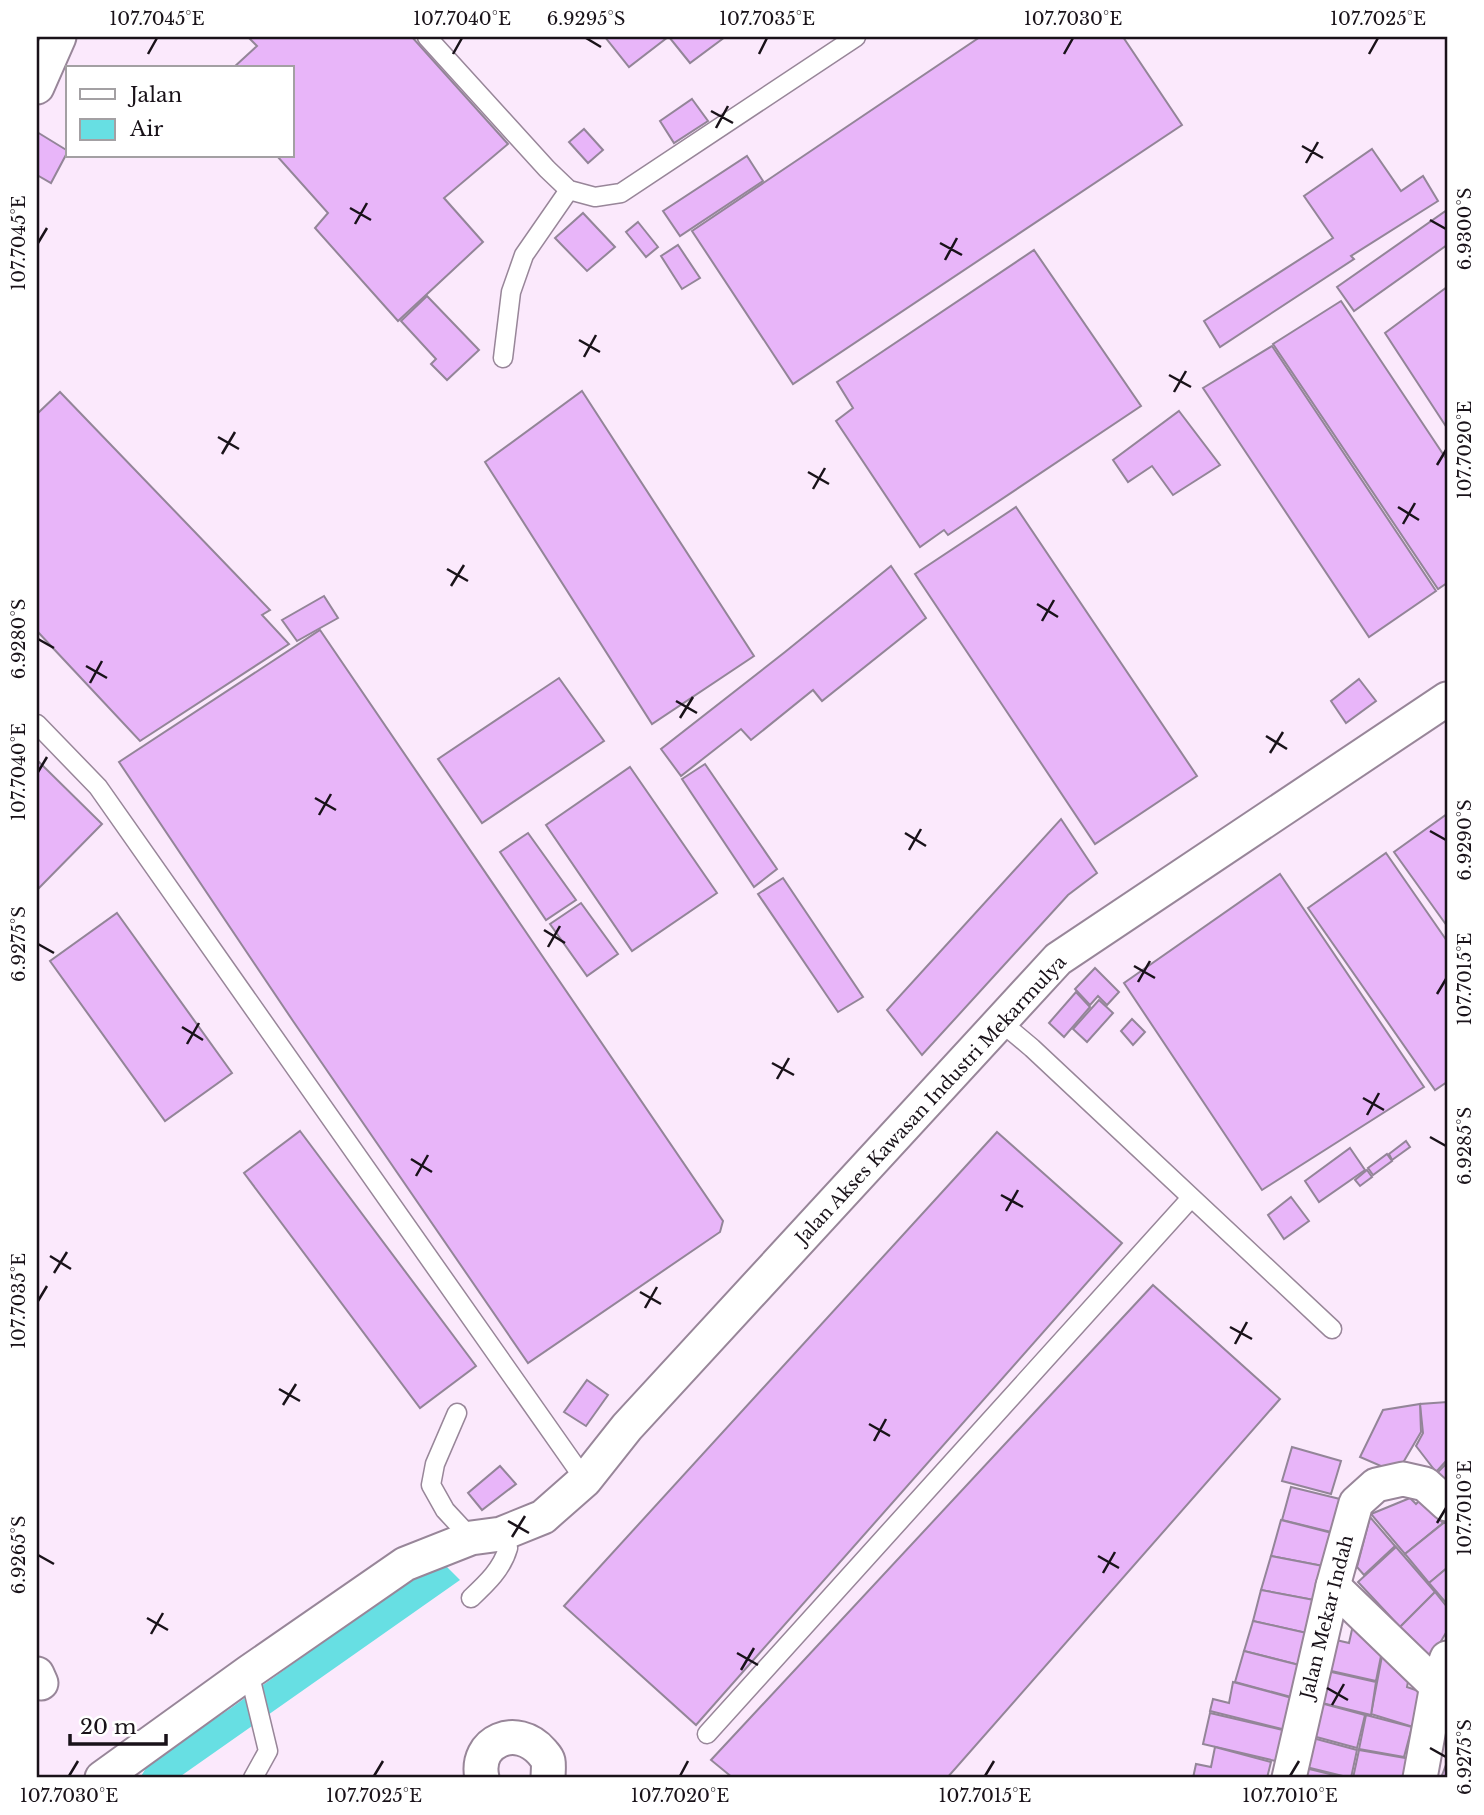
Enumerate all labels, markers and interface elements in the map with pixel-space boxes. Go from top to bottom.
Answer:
text: 107.7045°E [109,8,205,30]
text: 107.7040°E [413,8,511,30]
text: 6.9295°S [547,8,625,30]
text: 107.7035°E [719,8,815,30]
text: 107.7030°E [1024,8,1122,30]
text: 107.7025°E [1330,8,1426,30]
legend [66,66,294,158]
text: Jalan [127,82,182,108]
text: Air [129,116,163,142]
text: 6.9300°S [1454,188,1476,270]
text: 107.7045°E [8,195,30,291]
text: 107.7020°E [1454,401,1476,499]
text: 6.9280°S [8,599,30,679]
text: 107.7040°E [8,723,30,821]
text: 6.9290°S [1454,799,1476,881]
text: 6.9275°S [8,906,30,982]
text: 107.7015°E [1454,933,1476,1025]
street label: Jalan Akses Kawasan Industri Mekarmulya [790,951,1071,1250]
text: 6.9285°S [1454,1107,1476,1185]
text: 107.7035°E [8,1253,30,1349]
text: 107.7010°E [1454,1460,1476,1556]
text: 6.9265°S [8,1516,30,1594]
street label: Jalan Mekar Indah [1296,1533,1358,1703]
scale bar [70,1703,166,1747]
text: 20 m [80,1714,137,1740]
text: 6.9275°S [1454,1719,1476,1795]
text: 107.7030°E [20,1785,118,1807]
text: 107.7025°E [326,1785,422,1807]
text: 107.7020°E [631,1785,729,1807]
text: 107.7015°E [939,1785,1031,1807]
text: 107.7010°E [1242,1785,1338,1807]

